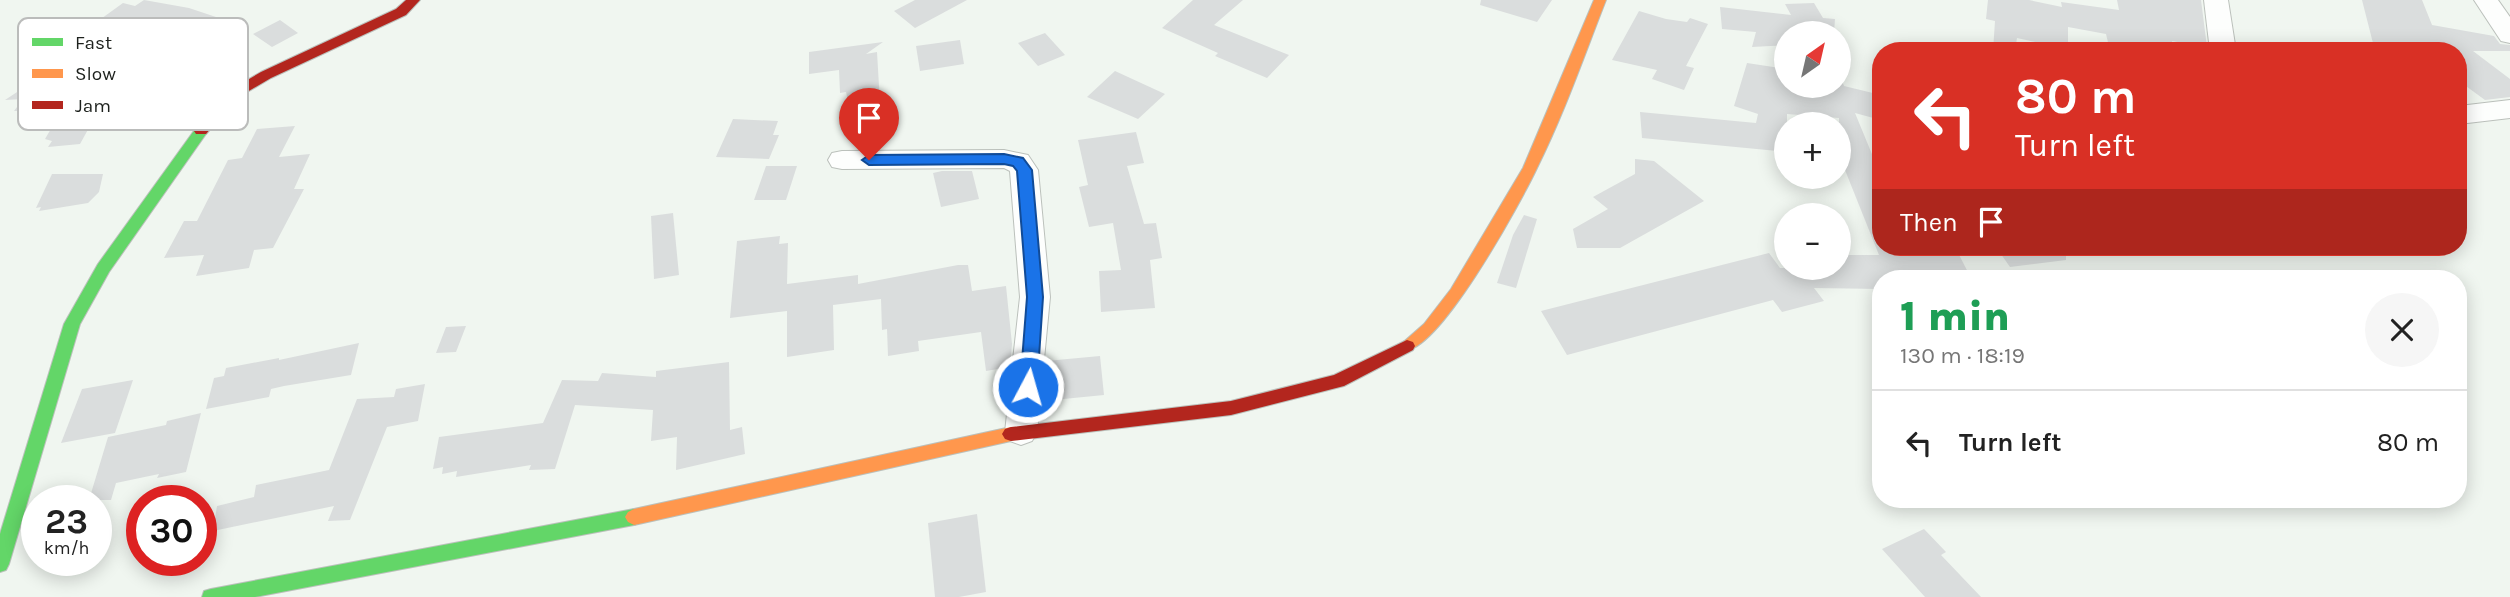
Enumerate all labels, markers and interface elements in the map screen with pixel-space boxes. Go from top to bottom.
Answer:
legend [18,18,248,130]
north arrow [1774,21,1852,98]
map controls [1774,21,1851,280]
text: Fast [75,32,112,54]
text: Slow [75,63,116,85]
text: 80 m [2015,68,2137,125]
icon: left [1900,70,1991,161]
pin [839,88,899,160]
text: Jam [75,95,111,117]
icon: arrive [850,99,888,137]
button: + [1774,112,1851,189]
text: Turn left [2015,127,2135,164]
button: − [1774,203,1851,280]
icon: arrive [1972,203,2010,241]
text: Then [1900,207,1958,238]
text: 1 min [1900,291,2010,341]
button: close [2365,293,2439,367]
text: 130 m · 18:19 [1900,342,2025,369]
position arrow [991,350,1065,424]
icon: left [1900,424,1938,462]
text: Turn left [1959,427,2061,458]
text: 80 m [2377,427,2439,458]
speed limit sign: 30 [126,485,217,576]
text: 23 [45,501,88,542]
text: km/h [44,537,89,559]

